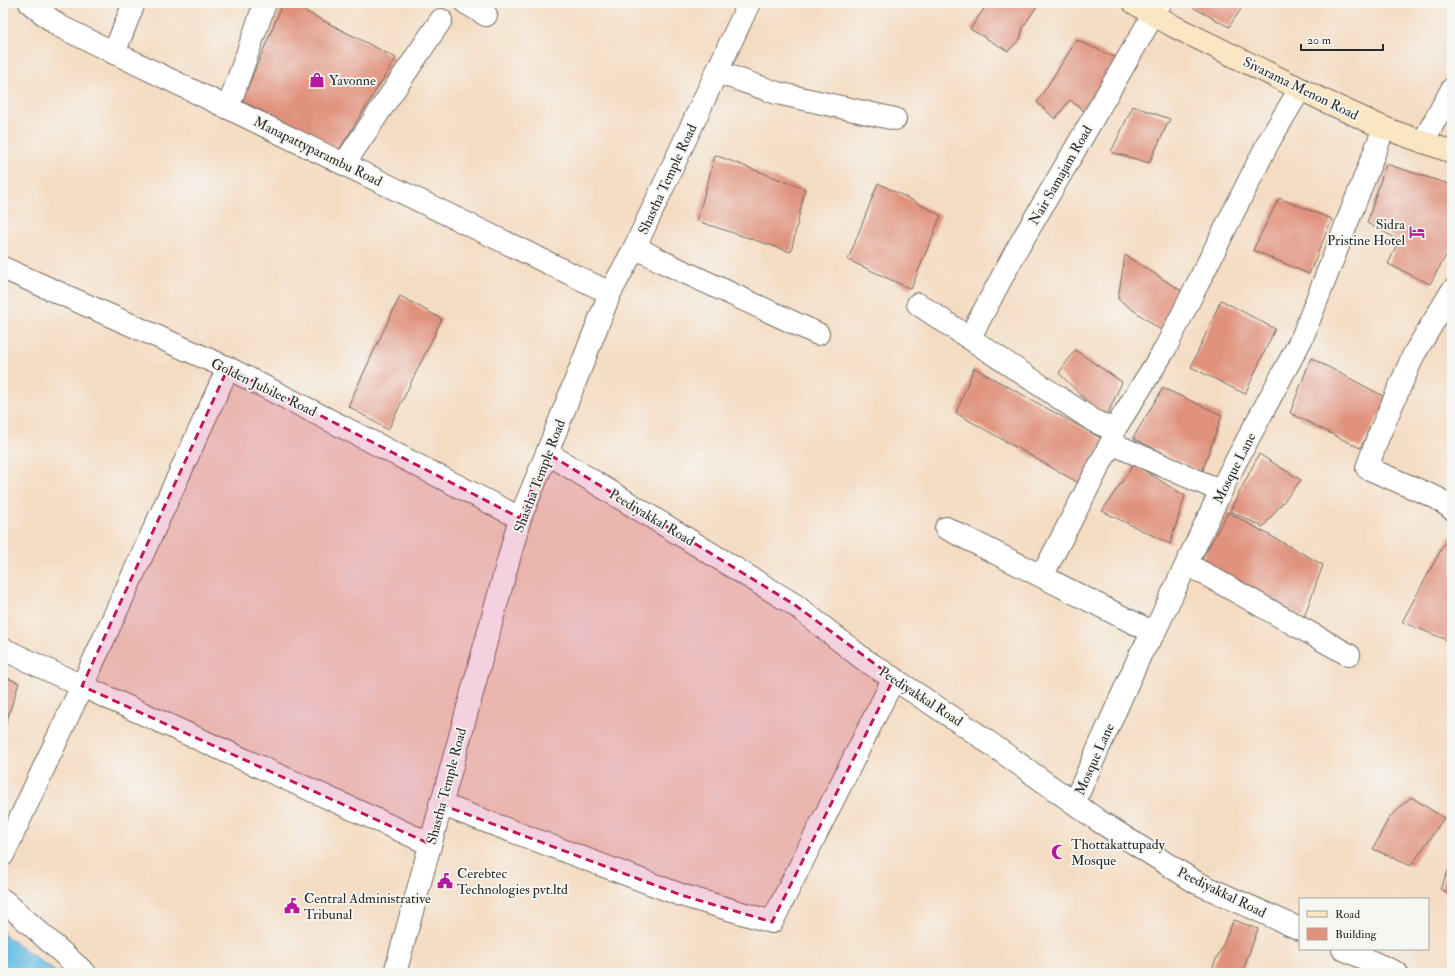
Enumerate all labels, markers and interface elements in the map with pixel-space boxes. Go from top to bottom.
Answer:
scale bar [1301,26,1383,52]
text: 20 m [1307,33,1332,48]
street label: Sivarama Menon Road [1240,53,1361,124]
shop icon: Yavonne [308,71,326,89]
place label: Yavonne [329,72,376,89]
street label: Manapattyparambu Road [250,113,385,191]
street label: Shastha Temple Road [634,121,701,238]
street label: Nair Samajam Road [1025,122,1096,228]
place label: Sidra Pristine Hotel [1327,216,1405,249]
hotel icon: Sidra Pristine Hotel [1408,223,1426,241]
street label: Golden Jubilee Road [208,355,319,420]
street label: Shastha Temple Road [510,417,570,536]
street label: Mosque Lane [1209,430,1260,506]
street label: Peediyakkal Road [605,485,698,551]
street label: Peediyakkal Road [875,663,966,731]
street label: Mosque Lane [1071,720,1118,798]
street label: Shastha Temple Road [423,726,471,847]
place label: Thottakattupady Mosque [1071,836,1166,869]
mosque icon: Thottakattupady Mosque [1050,843,1068,861]
street label: Peediyakkal Road [1174,864,1269,922]
place label: Cerebtec Technologies pvt.ltd [457,865,568,899]
public building icon: Cerebtec Technologies pvt.ltd [436,872,454,890]
place label: Central Administrative Tribunal [304,890,431,923]
public building icon: Central Administrative Tribunal [283,897,301,915]
legend [1299,898,1429,950]
text: Road [1335,907,1360,922]
text: Building [1335,927,1378,942]

